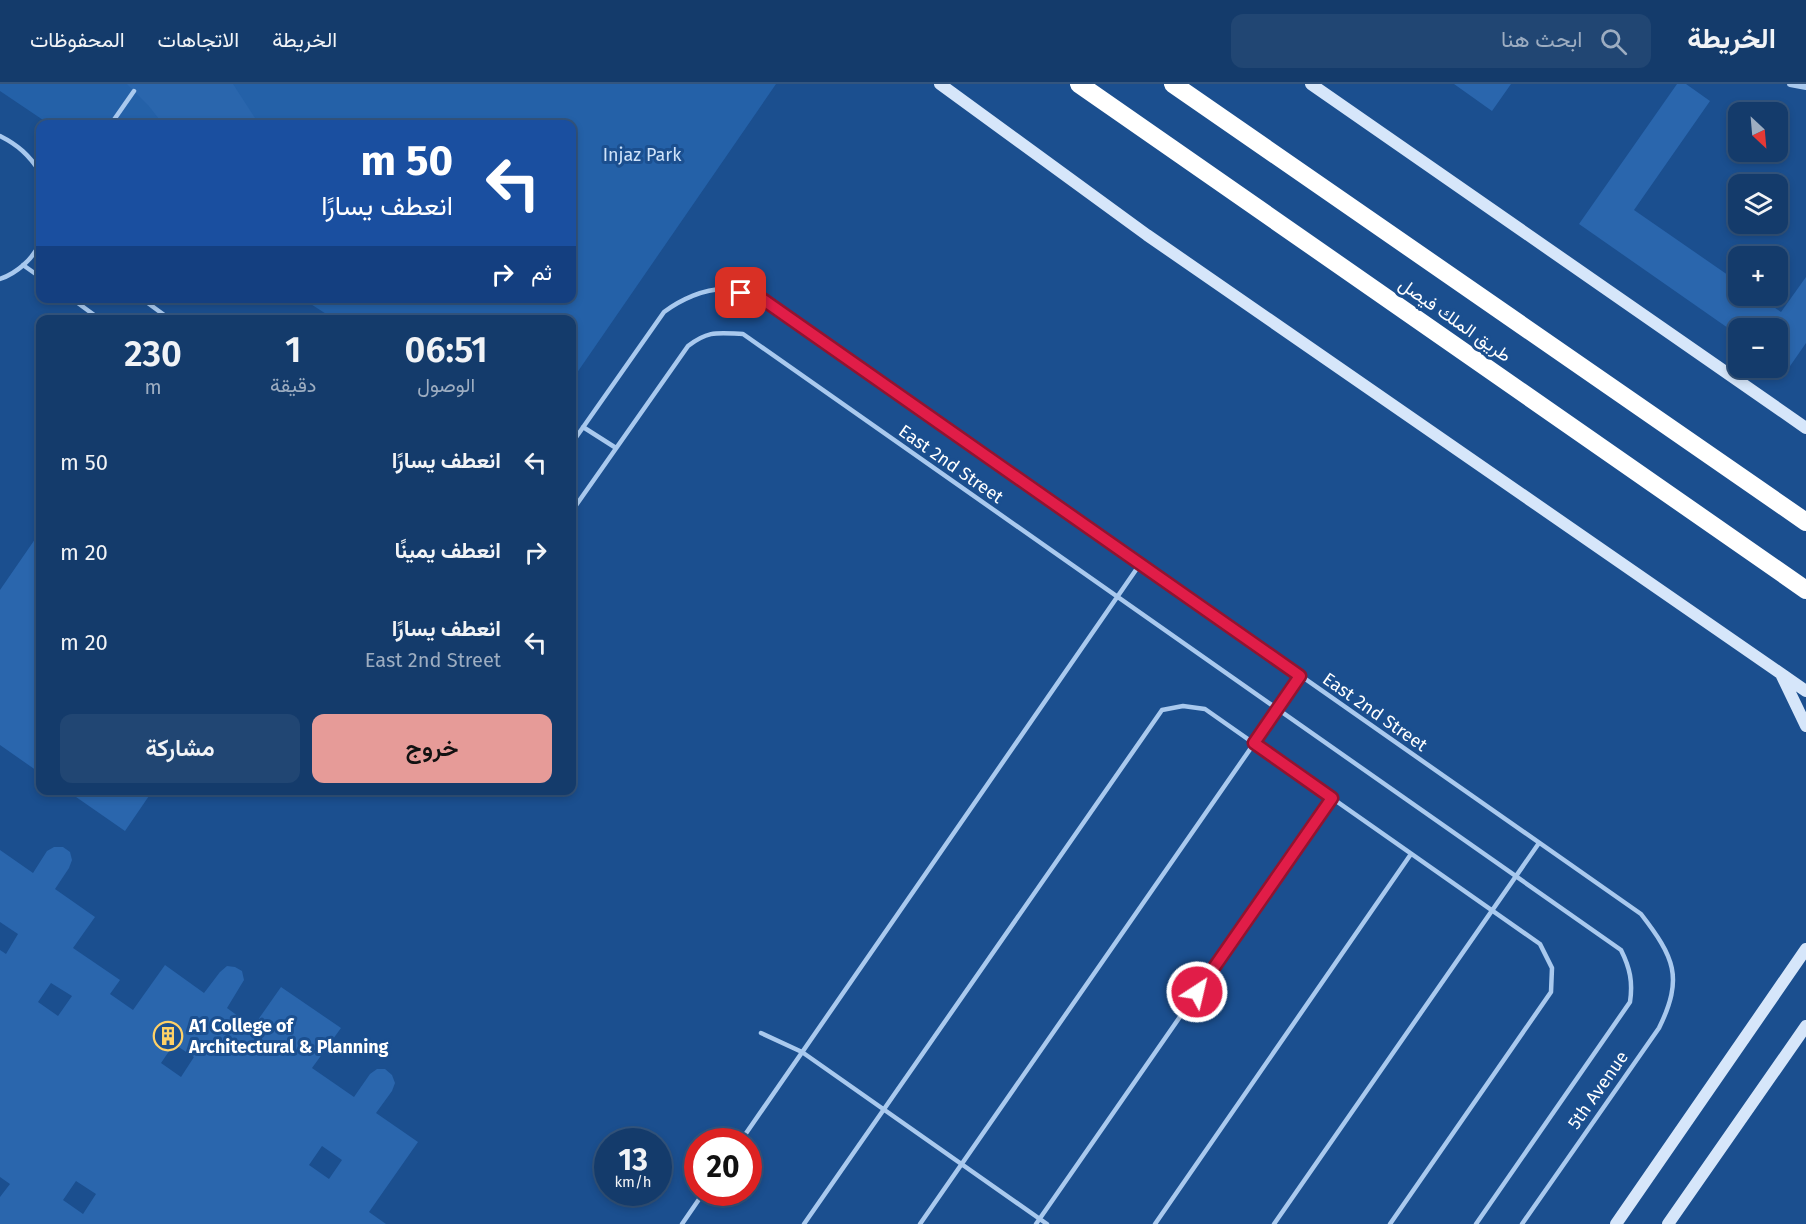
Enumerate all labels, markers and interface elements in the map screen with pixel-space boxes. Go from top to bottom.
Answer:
search box [1231,14,1651,68]
text: الخريطة [1687,22,1776,55]
icon: search [1597,25,1630,58]
text: ابحث هنا [1501,26,1582,53]
text: المحفوظات [30,27,125,53]
text: الاتجاهات [158,27,239,53]
text: الخريطة [272,27,337,53]
north arrow [1728,102,1788,162]
map controls [1728,102,1788,378]
text: 50 m [360,136,453,186]
icon: left [474,144,552,222]
park label: Injaz Park [603,144,682,166]
button: layers [1728,174,1788,234]
text: انعطف يسارًا [321,190,453,222]
button: + [1728,246,1788,306]
icon: right [486,258,519,291]
text: ثم [531,259,552,286]
pin [715,267,766,318]
street label: طريق الملك فيصل [1395,273,1515,367]
icon: arrive [724,276,757,309]
button: − [1728,318,1788,378]
text: 1 [285,328,301,372]
text: 06:51 [405,328,488,372]
text: 230 [124,332,182,376]
text: دقيقة [270,373,316,397]
text: الوصول [417,373,475,397]
text: m [144,375,162,399]
street label: East 2nd Street [895,420,1008,508]
icon: left [519,446,552,479]
text: انعطف يسارًا [392,447,501,474]
text: 50 m [60,449,108,476]
icon: right [519,536,552,569]
text: انعطف يمينًا [394,537,501,564]
text: 20 m [60,539,108,566]
text: انعطف يسارًا [392,615,501,642]
icon: left [519,626,552,659]
text: 20 m [60,629,108,656]
text: East 2nd Street [365,648,501,672]
street label: East 2nd Street [1319,668,1432,756]
button: مشاركة [60,714,300,783]
button: خروج [312,714,552,783]
position arrow [1165,960,1229,1024]
place label: A1 College of Architectural & Planning [188,1015,389,1058]
building icon: A1 College of Architectural & Planning [152,1020,184,1052]
street label: 5th Avenue [1563,1047,1633,1133]
speed limit sign: 20 [684,1128,762,1206]
text: 13 [618,1142,648,1178]
text: km/h [614,1173,652,1191]

